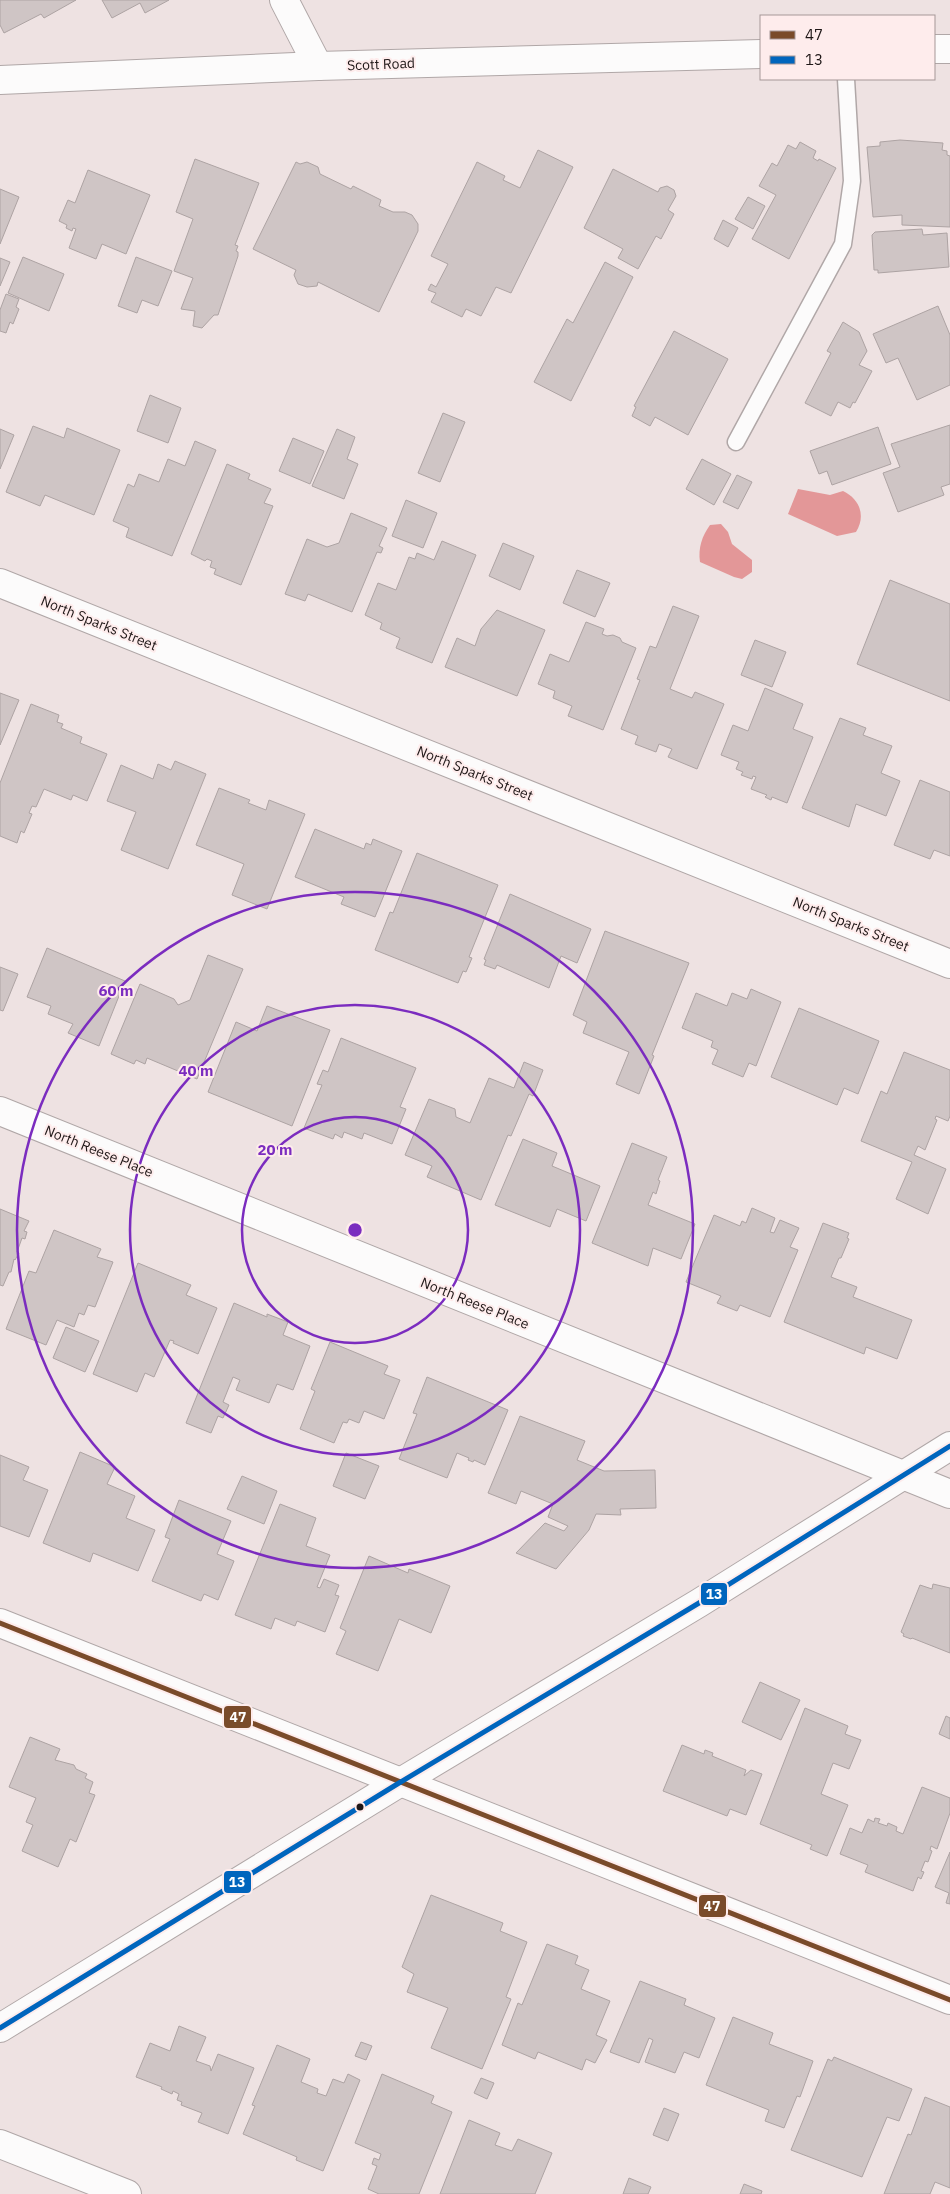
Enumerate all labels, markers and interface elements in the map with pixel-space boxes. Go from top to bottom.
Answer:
legend [760,15,935,80]
text: 47 [805,25,823,44]
text: 13 [805,50,823,69]
street label: Scott Road [347,54,415,74]
street label: North Sparks Street [38,591,160,655]
street label: North Sparks Street [414,741,536,805]
street label: North Sparks Street [790,892,912,956]
text: 60 m [99,981,133,1000]
text: 40 m [179,1061,213,1080]
street label: North Reese Place [42,1121,156,1181]
text: 20 m [258,1140,292,1159]
centre of rings [346,1221,364,1239]
street label: North Reese Place [418,1273,532,1333]
line badge: 13 [700,1582,728,1606]
text: 13 [706,1585,722,1603]
line badge: 47 [223,1705,252,1729]
text: 47 [230,1708,246,1726]
unlabelled marker [355,1802,365,1812]
line badge: 13 [223,1870,252,1894]
text: 13 [229,1873,245,1891]
line badge: 47 [698,1894,727,1918]
text: 47 [704,1897,720,1915]

